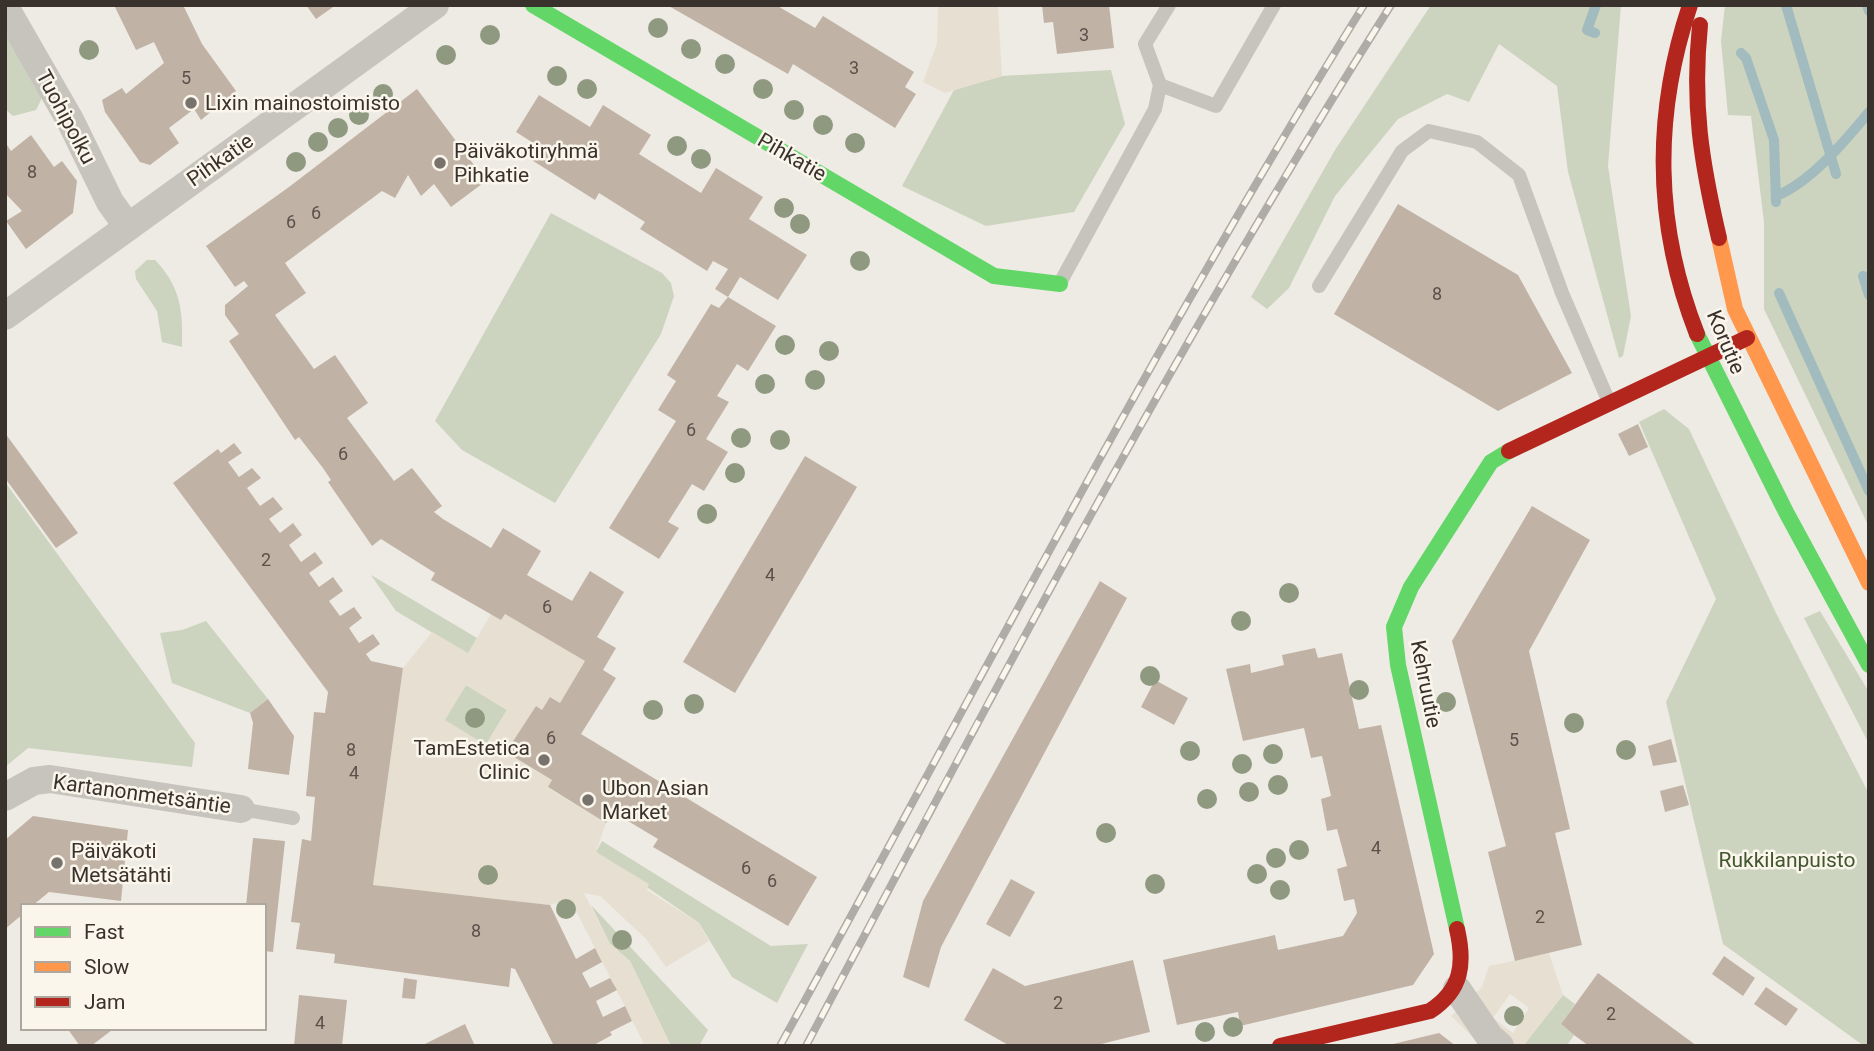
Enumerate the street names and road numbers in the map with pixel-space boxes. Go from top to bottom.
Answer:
street label: Tuohipolku [31,66,101,168]
street label: Pihkatie [753,128,831,186]
street label: Pihkatie [182,129,258,191]
street label: Korutie [1702,307,1750,377]
street label: Kehruutie [1406,638,1446,730]
street label: Kartanonmetsäntie [52,770,232,818]

